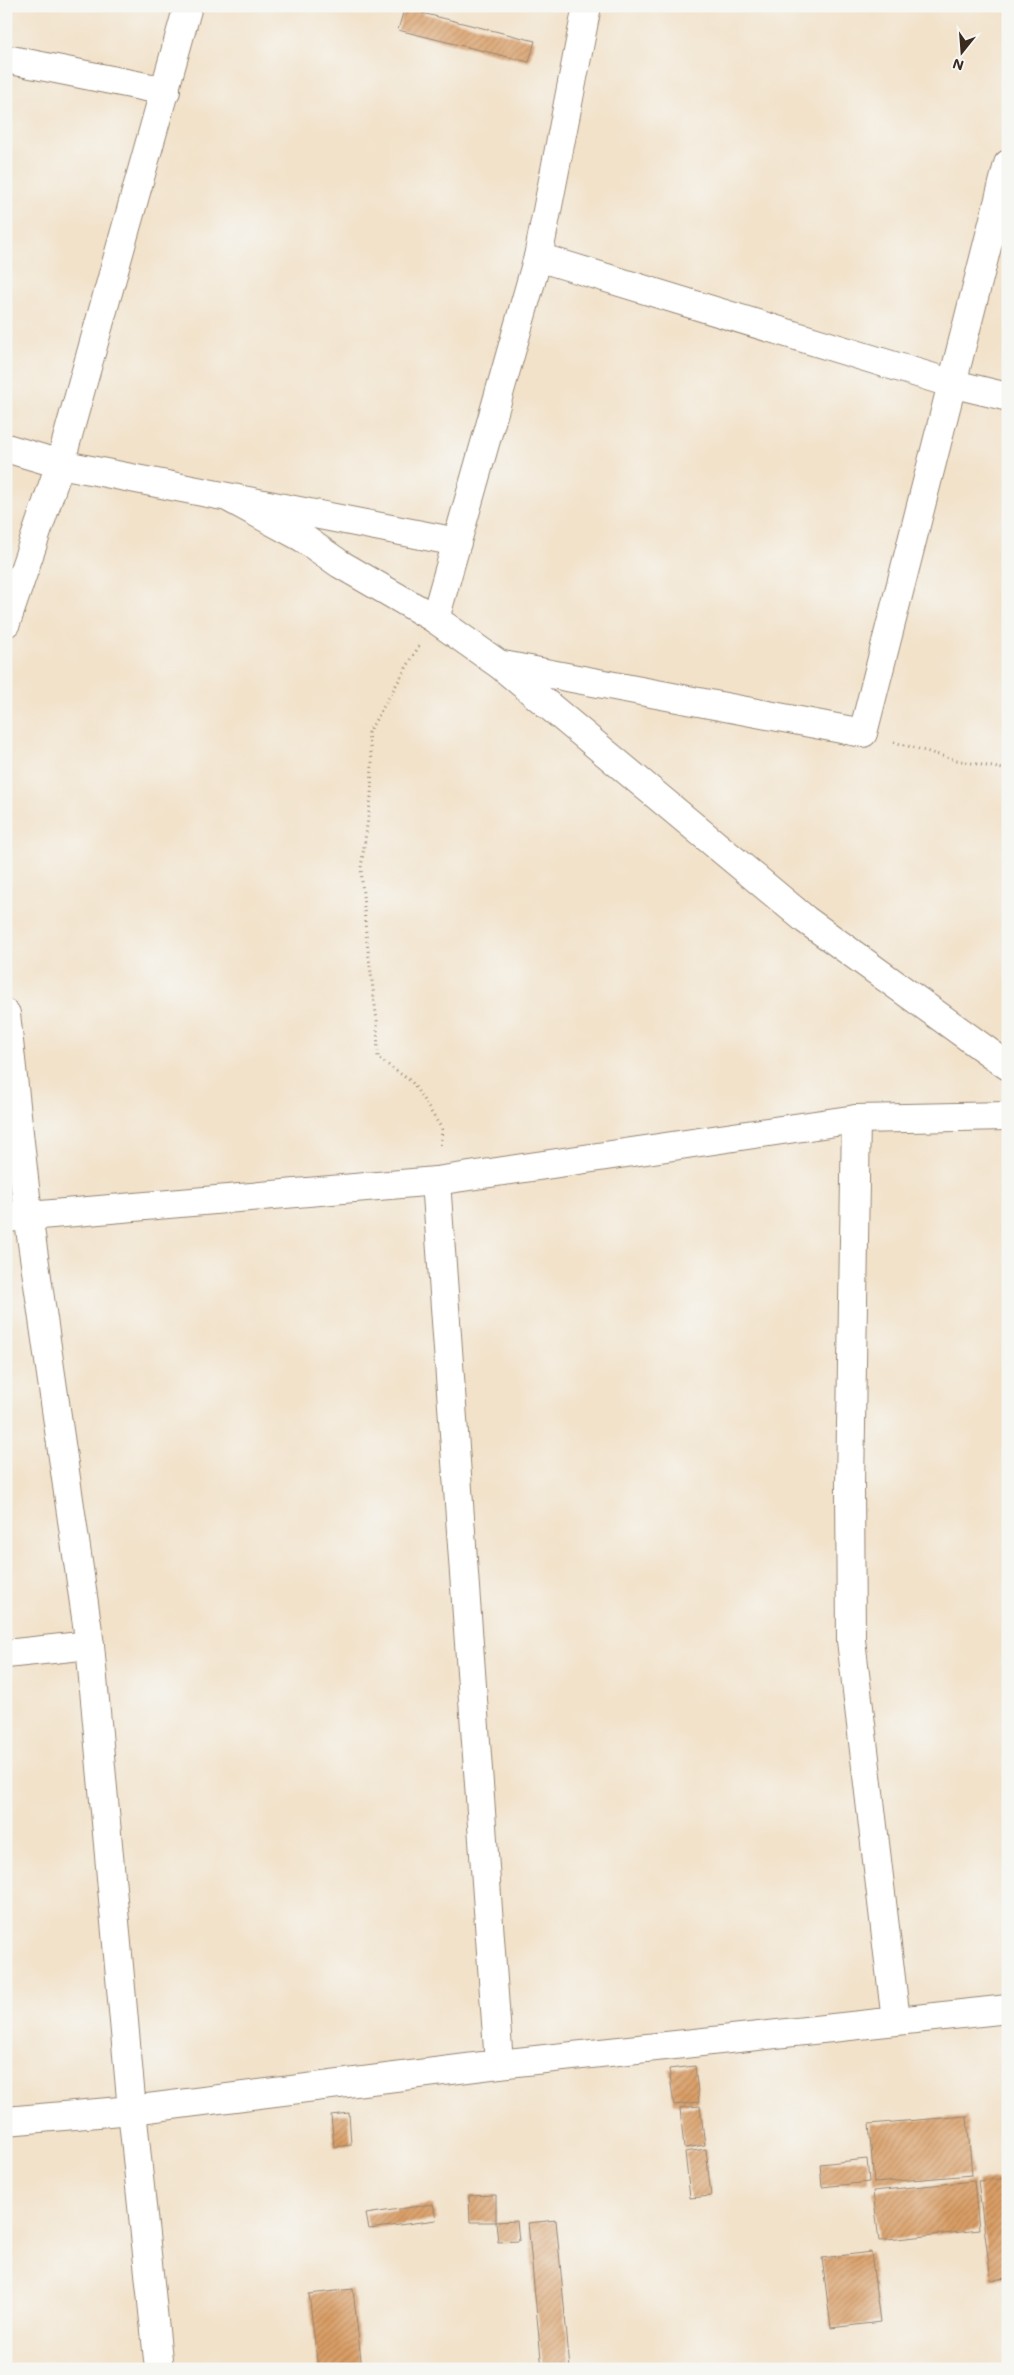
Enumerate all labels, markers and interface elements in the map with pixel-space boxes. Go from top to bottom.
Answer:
north arrow [936,28,986,78]
text: N [950,54,966,76]

